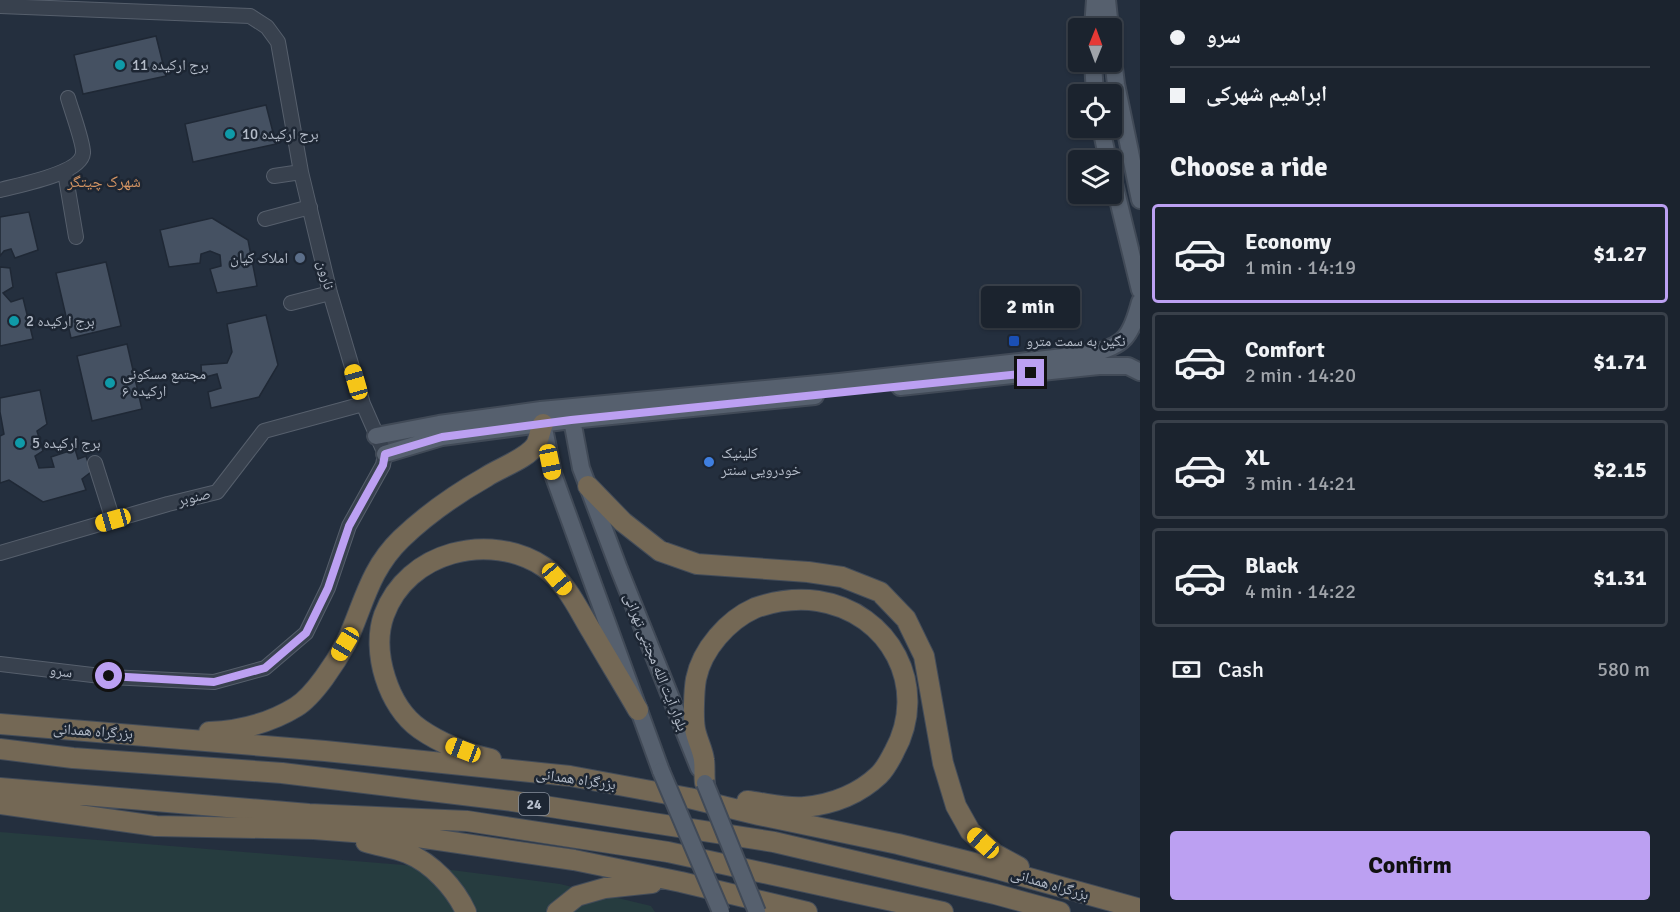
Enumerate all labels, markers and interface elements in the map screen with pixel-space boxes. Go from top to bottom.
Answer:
north arrow [1068,18,1122,72]
map controls [1068,18,1122,204]
text: سرو [1206,22,1241,49]
place label: برج ارکیده 11 [132,56,209,75]
marker: برج ارکیده 11 [113,58,127,72]
text: ابراهیم شهرکی [1206,80,1327,107]
button: locate [1068,84,1122,138]
place label: برج ارکیده 10 [242,125,319,144]
marker: برج ارکیده 10 [223,127,237,141]
button: layers [1068,150,1122,204]
text: Choose a ride [1170,151,1328,184]
district label: شهرک چیتگر [66,172,141,192]
icon: car [1173,227,1227,281]
text: Economy [1245,228,1331,255]
text: $1.27 [1593,240,1647,267]
place label: املاک کیان [230,249,288,268]
marker: املاک کیان [293,251,307,265]
text: 1 min · 14:19 [1245,255,1356,280]
street label: نارون [313,258,338,292]
callout: 2 min [982,286,1080,328]
text: 2 min [1006,294,1055,319]
place label: برج ارکیده 2 [26,312,95,331]
marker: برج ارکیده 2 [7,314,21,328]
place label: نگین به سمت مترو [1026,332,1126,351]
marker: نگین به سمت مترو [1007,334,1021,348]
icon: car [1173,335,1227,389]
text: Comfort [1245,336,1325,363]
text: $1.71 [1593,348,1647,375]
route end [1017,359,1044,386]
car [342,362,370,402]
text: 2 min · 14:20 [1245,363,1356,388]
place label: مجتمع مسکونی ارکیده ۶ [122,365,206,400]
marker: مجتمع مسکونی ارکیده ۶ [103,376,117,390]
place label: برج ارکیده 5 [32,434,101,453]
marker: برج ارکیده 5 [13,436,27,450]
car [537,443,563,481]
icon: car [1173,443,1227,497]
place label: کلینیک خودرویی سنتر [720,444,802,480]
text: XL [1245,444,1270,471]
marker: کلینیک خودرویی سنتر [702,455,716,469]
text: $2.15 [1593,456,1647,483]
text: 3 min · 14:21 [1245,471,1356,496]
street label: صنوبر [175,484,212,510]
car [93,506,133,534]
icon: car [1173,551,1227,605]
text: Black [1245,552,1299,579]
car [539,559,575,599]
text: $1.31 [1593,564,1647,591]
text: 4 min · 14:22 [1245,579,1356,604]
street label: بلوار آیت الله مجتبی تهرانی [619,590,692,734]
car [328,624,362,664]
icon: cash [1170,653,1203,686]
text: Cash [1218,656,1264,683]
text: 580 m [1597,657,1650,682]
street label: سرو [49,661,74,681]
route start [95,662,122,689]
street label: بزرگراه همدانی [52,719,134,744]
car [443,735,483,765]
street label: بزرگراه همدانی [535,765,617,794]
road number: 24 [519,793,549,815]
car [964,824,1002,862]
button: Confirm [1170,831,1650,900]
street label: بزرگراه همدانی [1009,864,1091,905]

